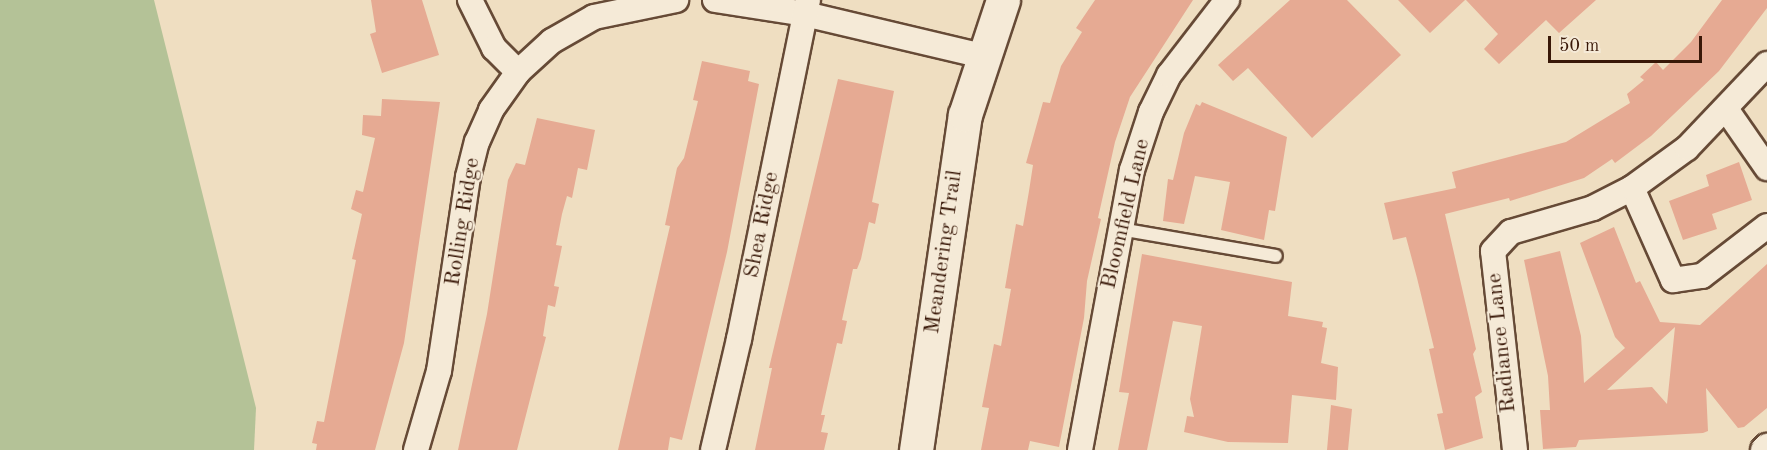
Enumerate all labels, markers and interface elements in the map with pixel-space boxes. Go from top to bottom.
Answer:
scale bar [1551,24,1706,62]
text: 50 m [1559,37,1599,55]
street label: Bloomfield Lane [1096,136,1156,292]
street label: Rolling Ridge [440,156,486,288]
street label: Meandering Trail [919,168,969,336]
street label: Shea Ridge [739,170,785,280]
street label: Radiance Lane [1482,272,1522,414]

